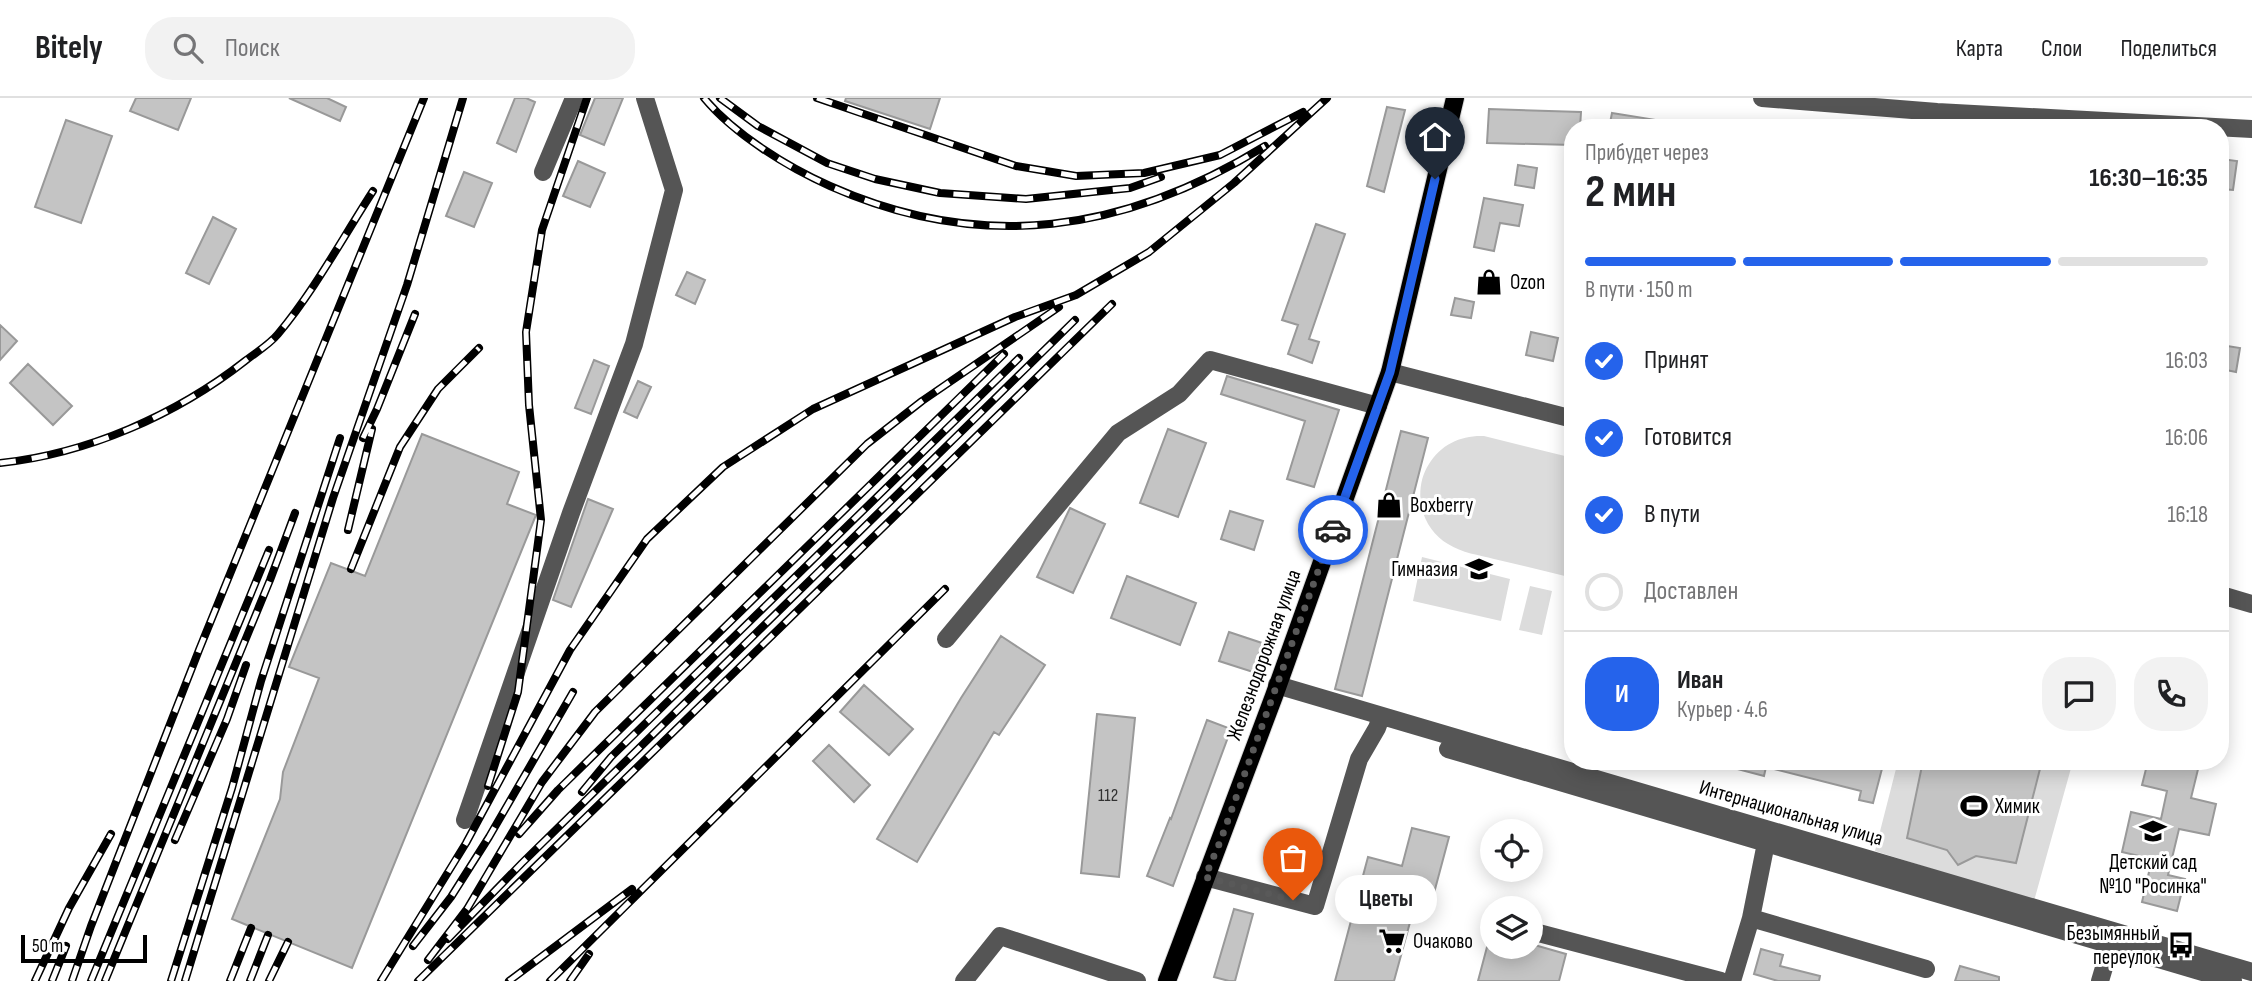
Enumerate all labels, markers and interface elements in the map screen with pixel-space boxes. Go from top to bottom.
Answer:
search box [145,17,635,80]
text: Bitely [35,28,103,68]
icon: search [169,29,207,67]
text: Поиск [225,33,280,64]
text: Карта [1956,34,2003,63]
text: Слои [2041,34,2082,63]
text: Поделиться [2120,34,2217,63]
pin [1405,107,1465,179]
icon: home [1416,118,1454,156]
text: Прибудет через [1585,139,1709,167]
text: 16:30–16:35 [2089,163,2208,194]
text: 2 мин [1585,165,1676,220]
shop icon: Ozon [1474,267,1504,297]
place label: Ozon [1510,270,1545,295]
text: В пути · 150 m [1585,276,1693,304]
icon: check [1585,342,1623,380]
text: Принят [1644,345,1709,376]
text: 16:03 [2166,347,2208,375]
icon: check [1585,419,1623,457]
text: Готовится [1644,422,1732,453]
text: 16:06 [2165,424,2208,452]
shop icon: Boxberry [1374,490,1404,520]
place label: Boxberry [1410,493,1473,518]
courier [1298,495,1368,565]
icon: check [1585,496,1623,534]
text: В пути [1644,499,1700,530]
text: 16:18 [2167,501,2208,529]
icon: car [1314,511,1352,549]
school or university icon: Гимназия [1464,554,1494,584]
place label: Гимназия [1391,557,1458,582]
street label: Железнодорожная улица [1221,566,1307,744]
text: Доставлен [1644,576,1738,607]
button: chat [2042,657,2116,731]
button: phone [2134,657,2208,731]
text: Иван [1677,665,1723,696]
text: И [1615,679,1629,710]
text: Курьер · 4.6 [1677,696,1768,724]
street label: Интернациональная улица [1696,775,1886,851]
house number: 112 [1098,785,1118,806]
sports icon: Химик [1959,791,1989,821]
place label: Химик [1994,794,2040,819]
school or university icon: Детский сад №10 "Росинка" [2138,816,2168,846]
map controls [1480,819,1543,959]
button: locate [1480,819,1543,882]
pin [1263,828,1323,900]
icon: bag [1274,839,1312,877]
place label: Детский сад №10 "Росинка" [2099,850,2207,899]
callout: Цветы [1335,876,1436,924]
text: Цветы [1359,885,1413,913]
button: layers [1480,896,1543,959]
place label: Безымянный переулок [2066,921,2160,970]
supermarket icon: Очаково [1377,926,1407,956]
place label: Очаково [1413,929,1473,954]
bus stop icon: Безымянный переулок [2166,930,2196,960]
scale bar [21,932,147,964]
text: 50 m [32,935,63,958]

